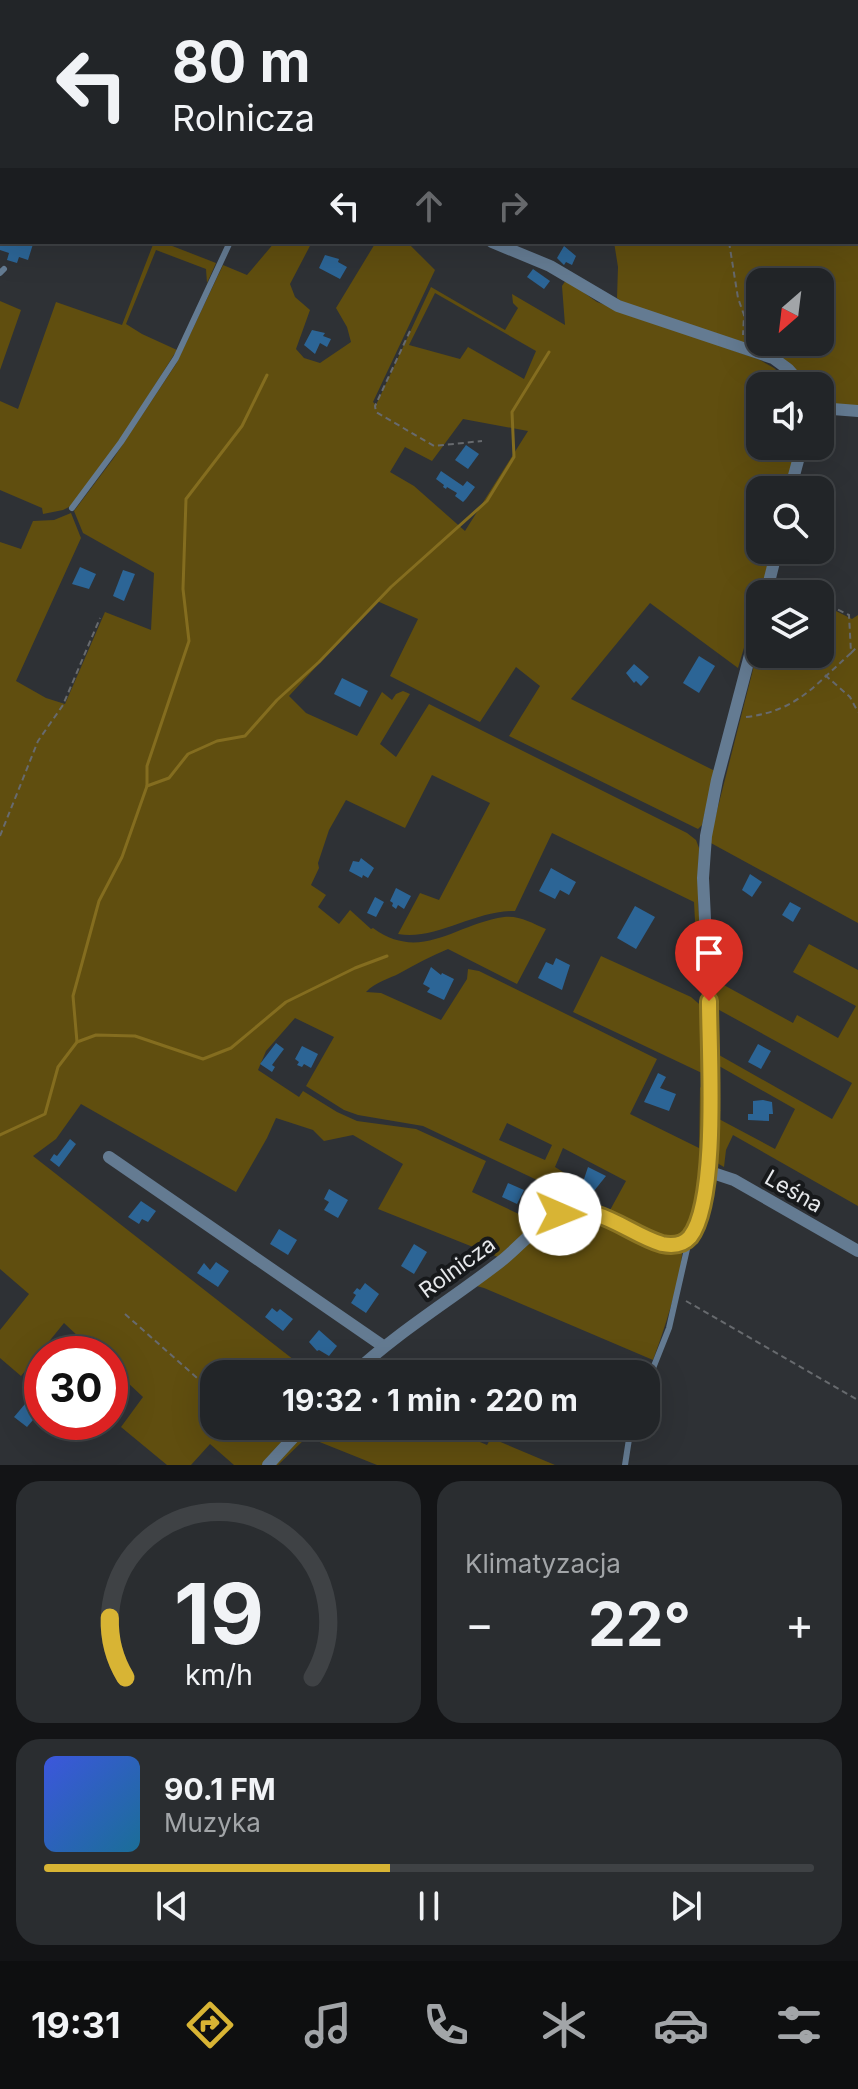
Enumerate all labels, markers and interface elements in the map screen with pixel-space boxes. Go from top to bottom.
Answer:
text: 80 m [172,28,311,96]
icon: left [40,32,144,136]
text: Rolnicza [172,96,315,140]
icon: left [323,184,367,228]
icon: ahead [407,184,451,228]
icon: right [491,184,535,228]
north arrow [746,268,834,356]
map controls [746,268,834,668]
button: sound [746,372,834,460]
button: search [746,476,834,564]
button: layers [746,580,834,668]
pin [675,919,743,1001]
icon: arrive [687,931,731,975]
street label: Leśna [761,1164,827,1218]
position arrow [518,1172,602,1256]
street label: Rolnicza [414,1231,500,1303]
speed limit sign: 30 [24,1336,128,1440]
text: 19:32 · 1 min · 220 m [282,1382,578,1418]
text: Klimatyzacja [465,1548,621,1579]
text: 19 [174,1563,263,1664]
text: 22° [588,1588,691,1660]
text: − [465,1597,494,1651]
text: + [785,1597,814,1651]
text: km/h [185,1657,252,1692]
text: 90.1 FM [164,1771,276,1807]
text: Muzyka [164,1807,261,1838]
icon: previous [150,1884,194,1928]
icon: pause [407,1884,451,1928]
icon: next [664,1884,708,1928]
icon: directions [182,1997,238,2053]
icon: music [300,1997,356,2053]
icon: phone [418,1997,474,2053]
icon: climate [536,1997,592,2053]
icon: car [653,1997,709,2053]
icon: filters [771,1997,827,2053]
text: 19:31 [31,2003,121,2047]

